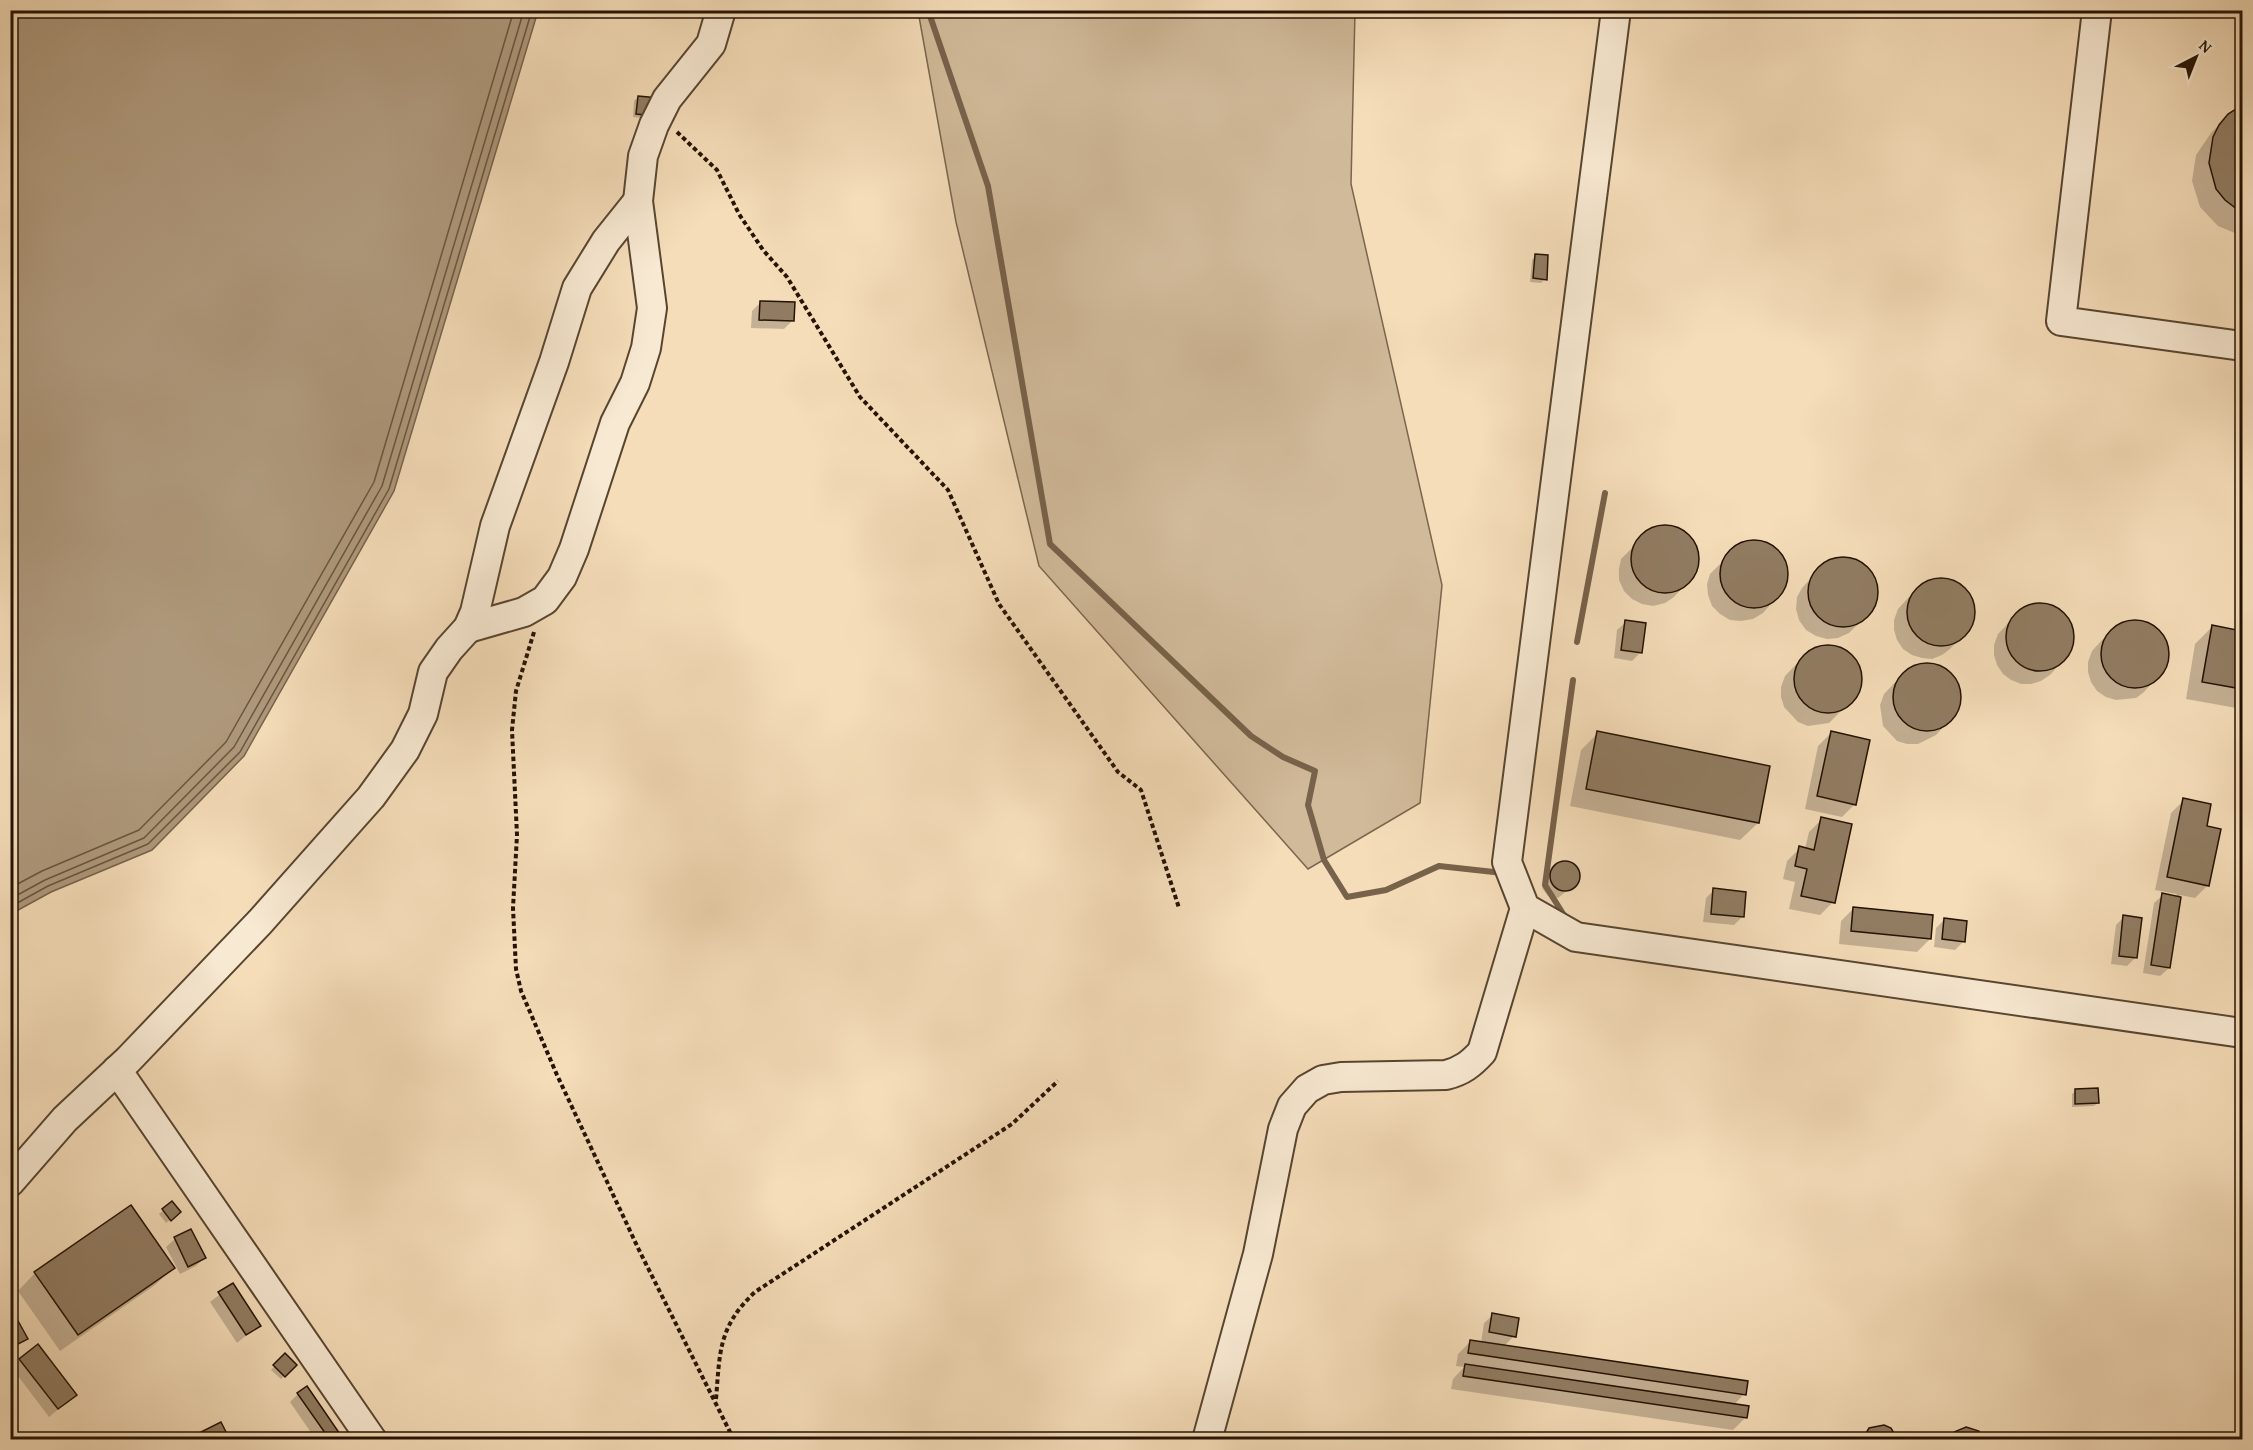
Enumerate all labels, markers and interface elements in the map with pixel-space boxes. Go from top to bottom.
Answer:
north arrow [2166,27,2226,87]
text: N [2194,33,2218,59]

